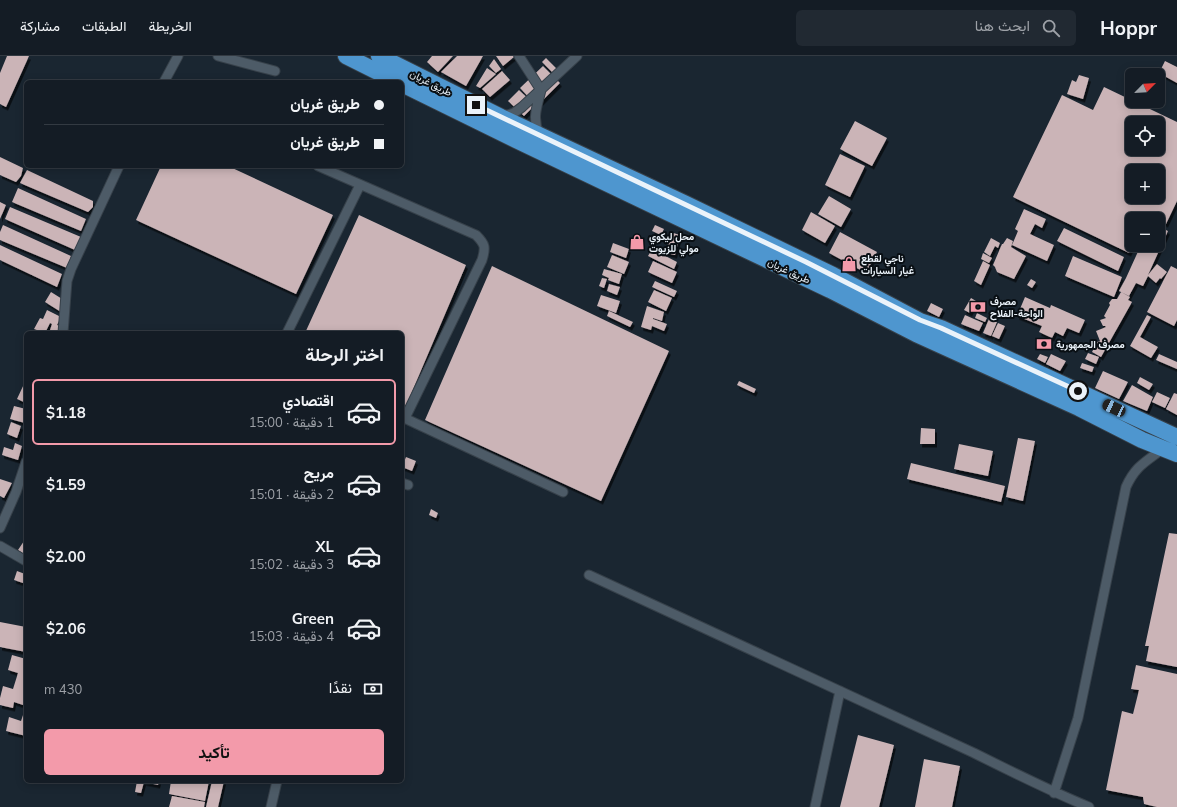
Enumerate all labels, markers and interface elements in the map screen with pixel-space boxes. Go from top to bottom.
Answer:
search box [796,10,1076,46]
text: ابحث هنا [975,16,1030,35]
text: Hoppr [1100,16,1157,40]
text: مشاركة [20,17,60,35]
text: الطبقات [82,17,126,35]
text: الخريطة [148,17,192,35]
icon: search [1040,17,1062,39]
street label: طريق غريان [408,67,455,99]
north arrow [1125,68,1165,108]
map controls [1125,68,1165,252]
text: طريق غريان [290,94,360,113]
route end [467,96,485,114]
button: locate [1125,116,1165,156]
text: طريق غريان [290,132,360,151]
button: + [1125,164,1165,204]
button: − [1125,212,1165,252]
place label: محل ليكوي مولي للزيوت [649,230,699,257]
shop icon: محل ليكوي مولي للزيوت [628,233,646,251]
place label: ناجي لقطع غيار السيارات [861,252,914,277]
shop icon: ناجي لقطع غيار السيارات [840,255,858,273]
street label: طريق غريان [766,256,813,287]
place label: مصرف الواحة-الفلاح [990,295,1043,321]
bank icon: مصرف الواحة-الفلاح [969,298,987,316]
bank icon: مصرف الجمهورية [1035,335,1053,353]
place label: مصرف الجمهورية [1056,338,1125,351]
text: اختر الرحلة [305,343,384,366]
route start [1069,382,1087,400]
text: اقتصادي [282,391,334,410]
icon: car [346,394,382,430]
car [1101,397,1127,419]
text: $1.18 [46,403,86,422]
text: 1 دقيقة · 15:00 [249,414,334,430]
text: مريح [304,463,334,482]
icon: car [346,466,382,502]
text: $1.59 [46,475,86,494]
text: 2 دقيقة · 15:01 [249,486,334,502]
text: XL [316,537,334,556]
icon: car [346,538,382,574]
text: $2.00 [46,547,86,566]
text: 3 دقيقة · 15:02 [249,556,334,572]
text: Green [292,609,334,628]
icon: car [346,610,382,646]
text: $2.06 [46,619,86,638]
text: 4 دقيقة · 15:03 [249,628,334,644]
text: نقدًا [329,678,352,697]
icon: cash [362,678,384,700]
text: 430 m [44,681,82,697]
button: تأكيد [44,729,384,775]

